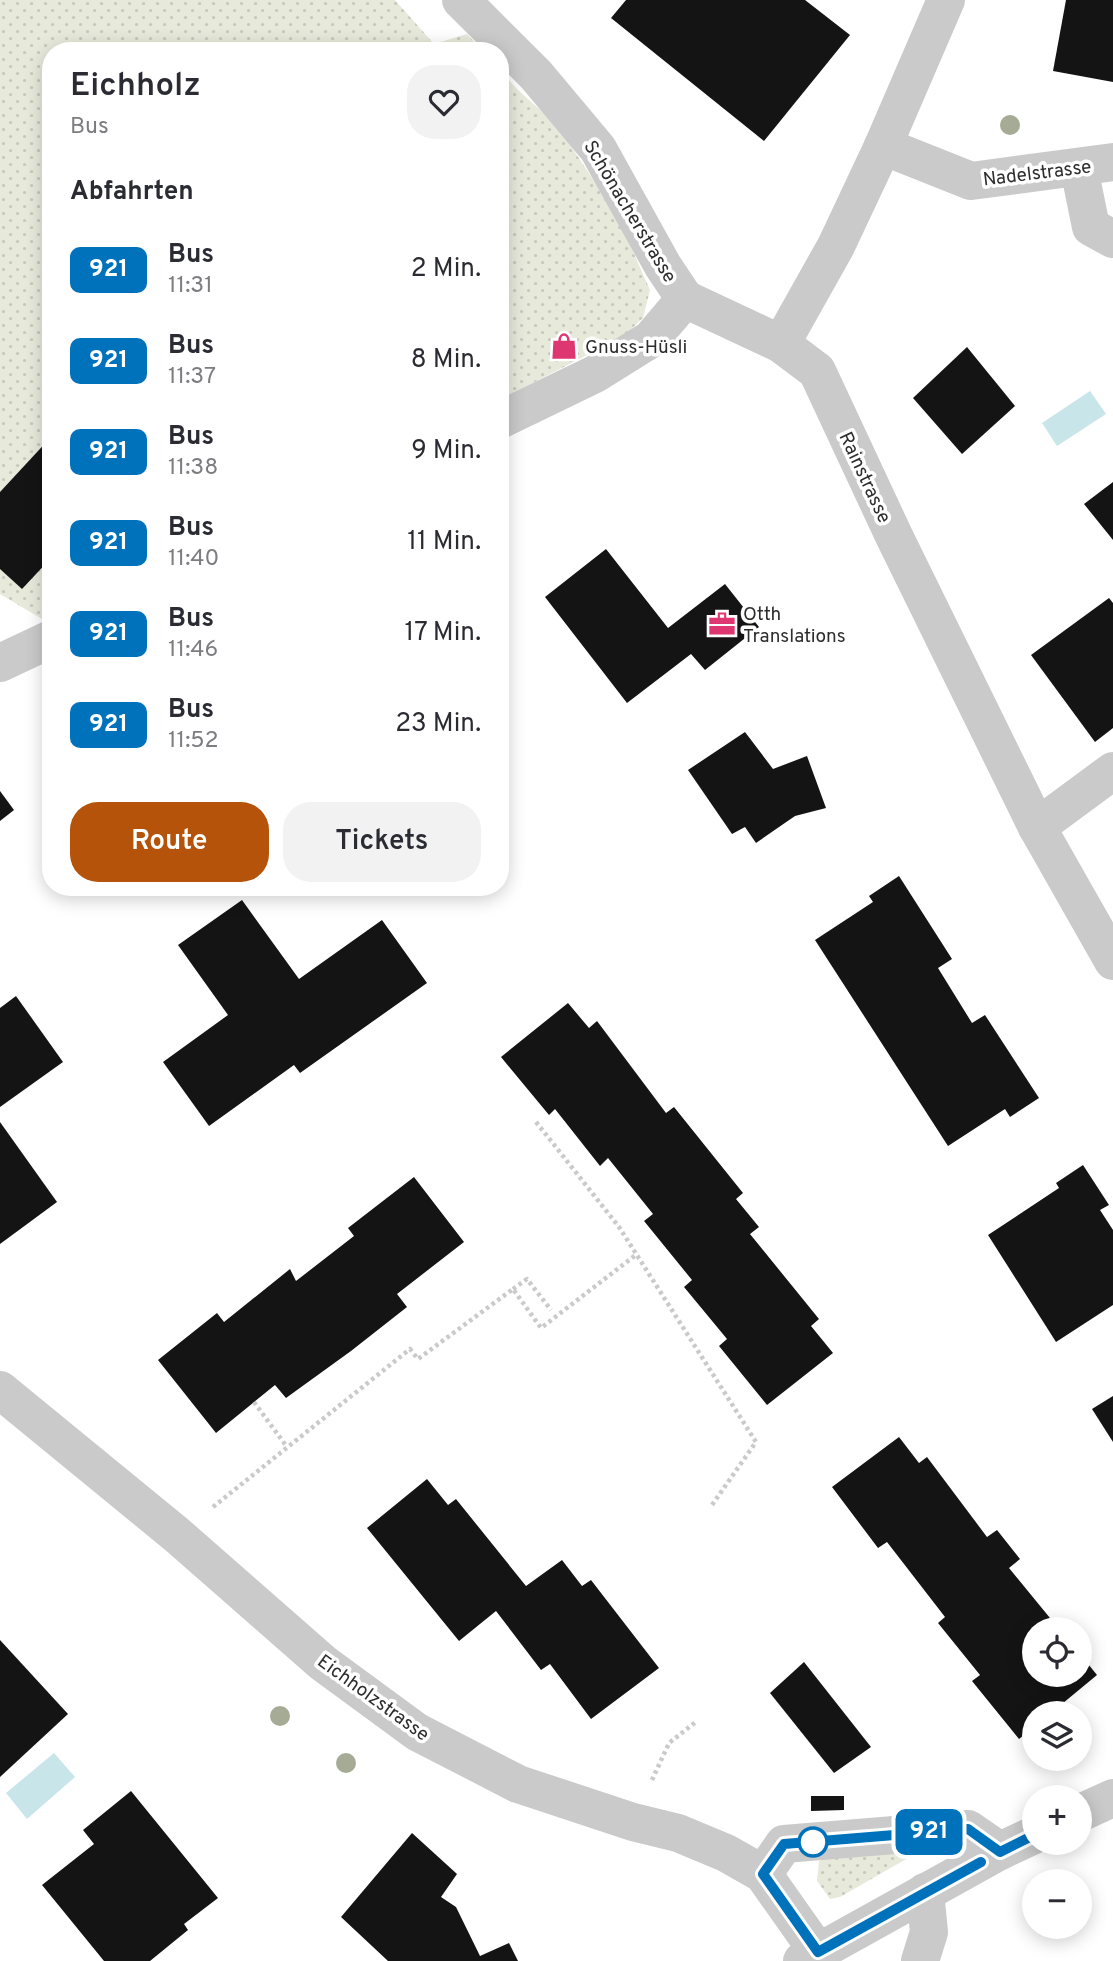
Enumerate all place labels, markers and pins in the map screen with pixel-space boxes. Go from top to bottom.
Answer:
shop icon: Gnuss-Hüsli [549,331,579,361]
place label: Gnuss-Hüsli [585,336,687,360]
place label: Otth Translations [743,603,846,649]
office icon: Otth Translations [707,609,737,639]
unlabelled marker [798,1827,828,1857]

